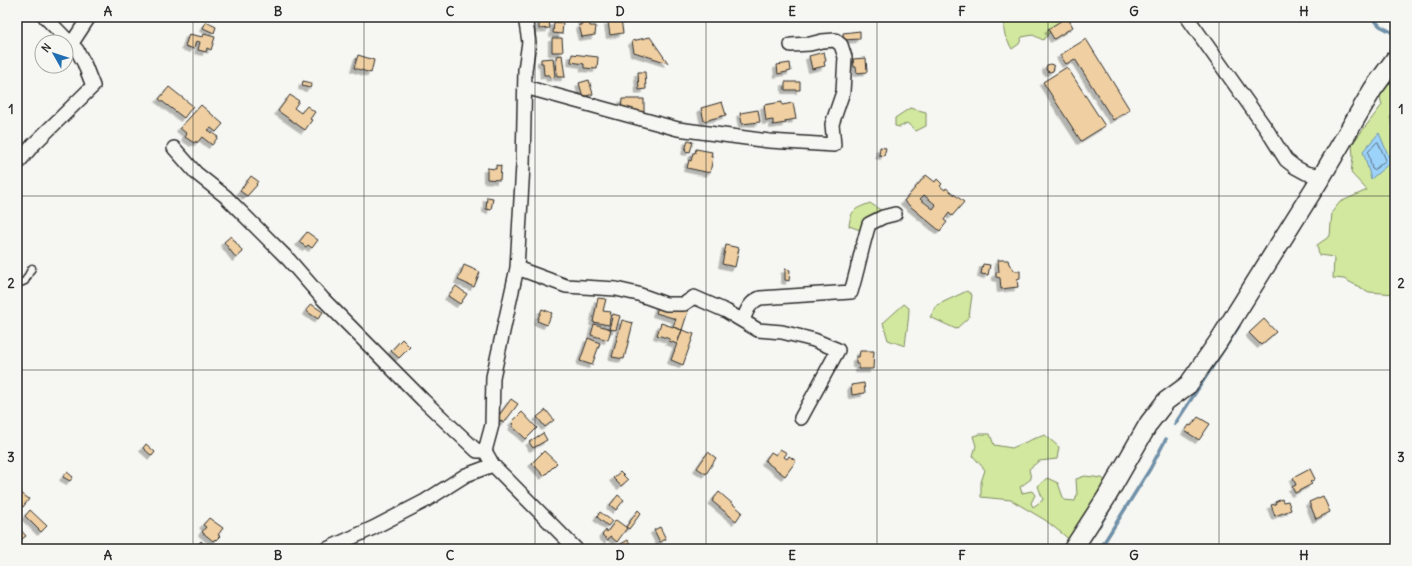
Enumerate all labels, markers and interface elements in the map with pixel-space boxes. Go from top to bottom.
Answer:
text: A [104,3,113,20]
text: B [274,3,283,20]
text: C [446,3,455,20]
text: D [615,3,625,20]
text: E [788,3,796,20]
text: F [958,3,966,20]
text: G [1129,3,1139,20]
text: H [1299,3,1309,20]
north arrow [34,34,74,74]
text: N [38,40,54,55]
text: 1 [8,101,14,118]
text: 1 [1398,101,1404,118]
text: 2 [7,275,15,292]
text: 2 [1397,275,1405,292]
text: 3 [7,449,15,466]
text: 3 [1397,449,1405,466]
text: A [104,547,113,564]
text: B [274,547,283,564]
text: C [446,547,455,564]
text: D [615,547,625,564]
text: E [788,547,796,564]
text: F [958,547,966,564]
text: G [1129,547,1139,564]
text: H [1299,547,1309,564]

